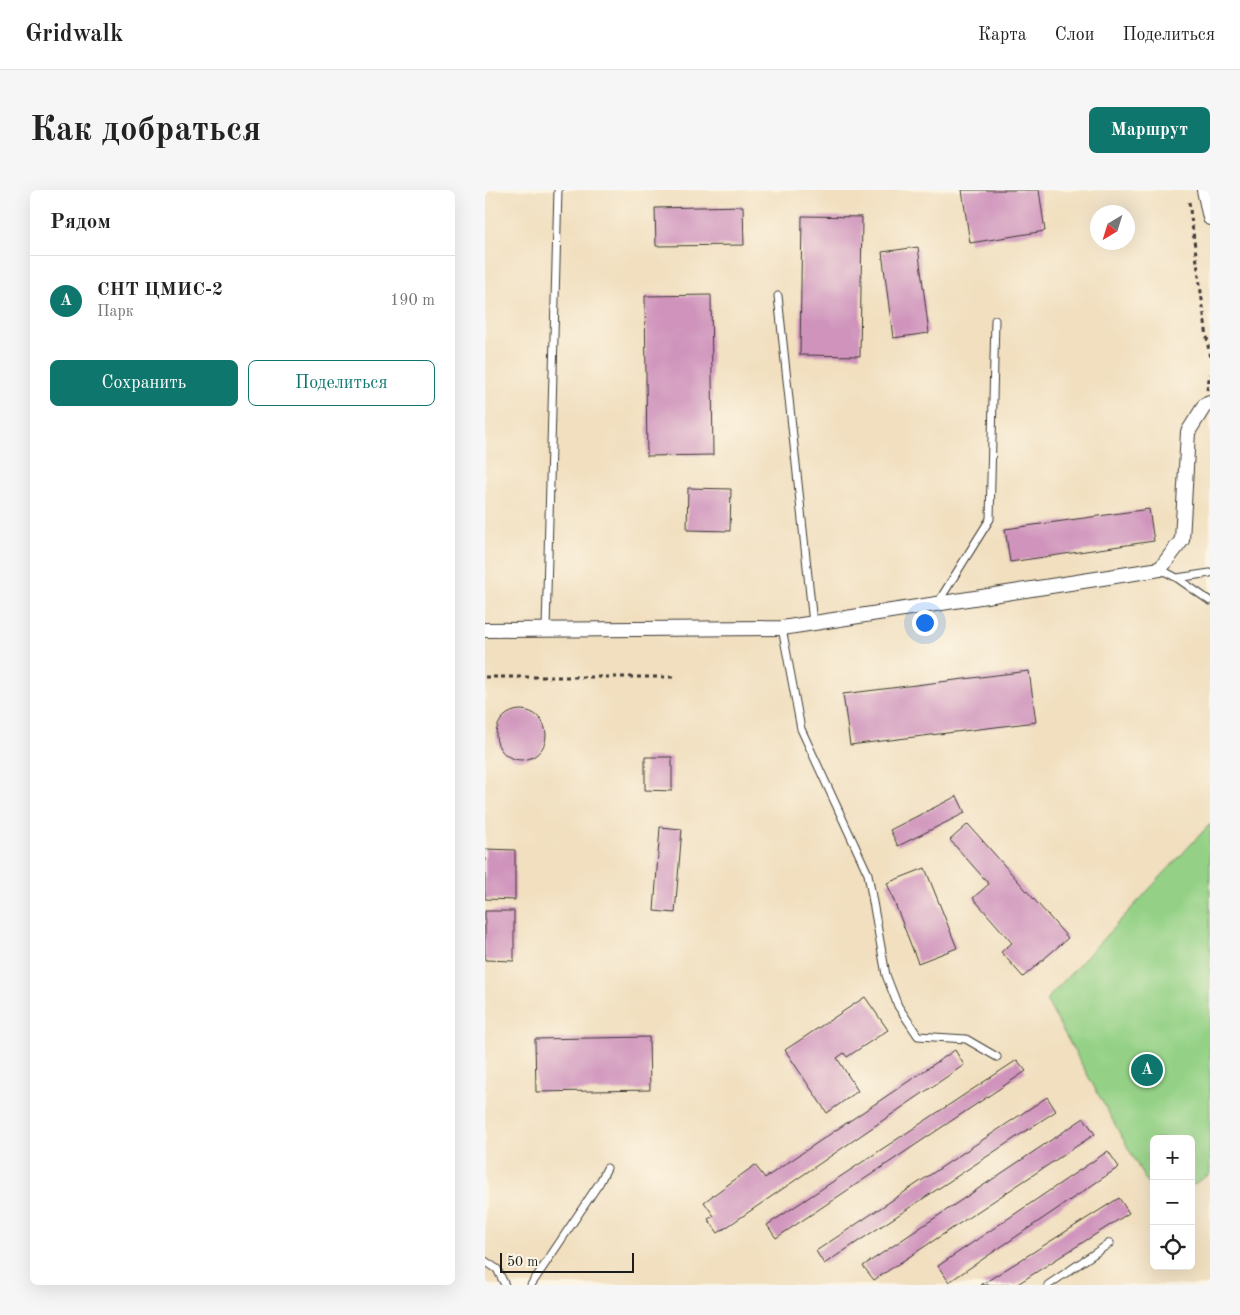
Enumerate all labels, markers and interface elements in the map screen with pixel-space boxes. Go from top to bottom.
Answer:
text: Gridwalk [25,23,123,47]
text: Карта [978,26,1027,44]
text: Слои [1055,26,1094,44]
text: Поделиться [1122,26,1215,44]
button: Маршрут [1089,107,1210,153]
text: Как добраться [30,113,261,148]
north arrow [1090,205,1135,250]
text: Рядом [50,212,111,233]
text: СНТ ЦМИС-2 [97,281,223,300]
text: A [60,293,72,309]
text: 190 m [390,293,435,309]
text: Парк [97,304,134,320]
button: Сохранить [50,360,238,406]
button: Поделиться [248,360,435,406]
your location [912,610,938,636]
pin: A [1131,1051,1163,1089]
map controls [1150,1135,1195,1270]
button: + [1150,1135,1195,1180]
button: − [1150,1180,1195,1225]
button: locate [1150,1225,1195,1270]
scale bar [500,1250,634,1273]
text: 50 m [507,1255,538,1269]

